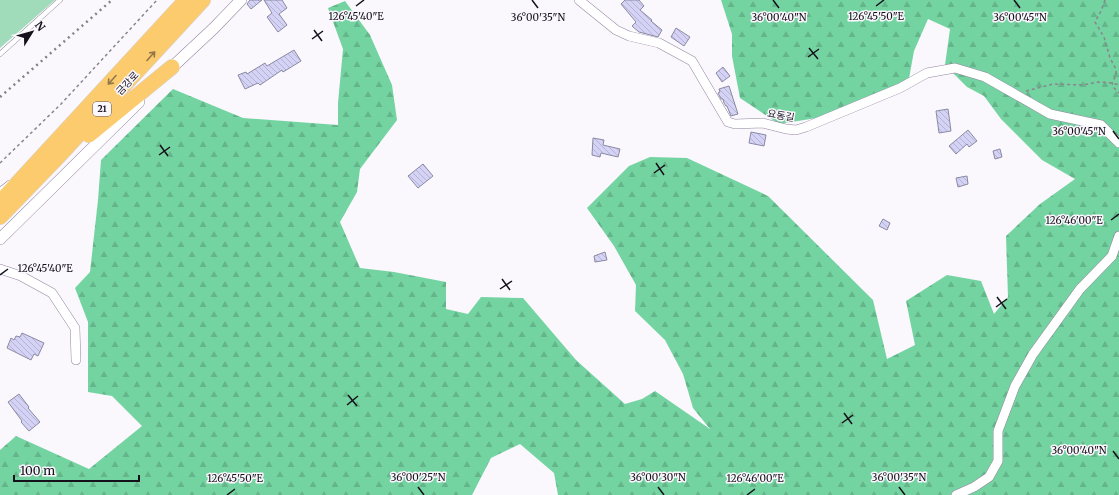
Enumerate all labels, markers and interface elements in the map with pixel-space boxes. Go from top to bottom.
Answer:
text: 126°45'40"E [328,10,384,23]
text: 126°45'50"E [848,10,904,23]
text: 36°00'35"N [511,11,565,24]
text: 36°00'40"N [751,11,807,24]
text: 36°00'45"N [993,11,1047,24]
north arrow [12,12,52,52]
text: N [32,18,48,34]
one-way arrow [147,51,156,61]
street label: 금강로 [113,69,142,98]
one-way arrow [107,75,117,85]
road number: 21 [93,102,111,116]
street label: 요동길 [766,107,796,124]
text: 36°00'45"N [1052,125,1106,138]
text: 126°46'00"E [1045,214,1103,227]
text: 126°45'40"E [17,262,73,275]
text: 36°00'40"N [1051,444,1107,457]
scale bar [14,457,139,483]
text: 100 m [20,463,55,478]
text: 36°00'25"N [391,471,446,484]
text: 36°00'30"N [630,471,686,484]
text: 36°00'35"N [872,471,926,484]
text: 126°45'50"E [207,472,263,485]
text: 126°46'00"E [726,472,784,485]

